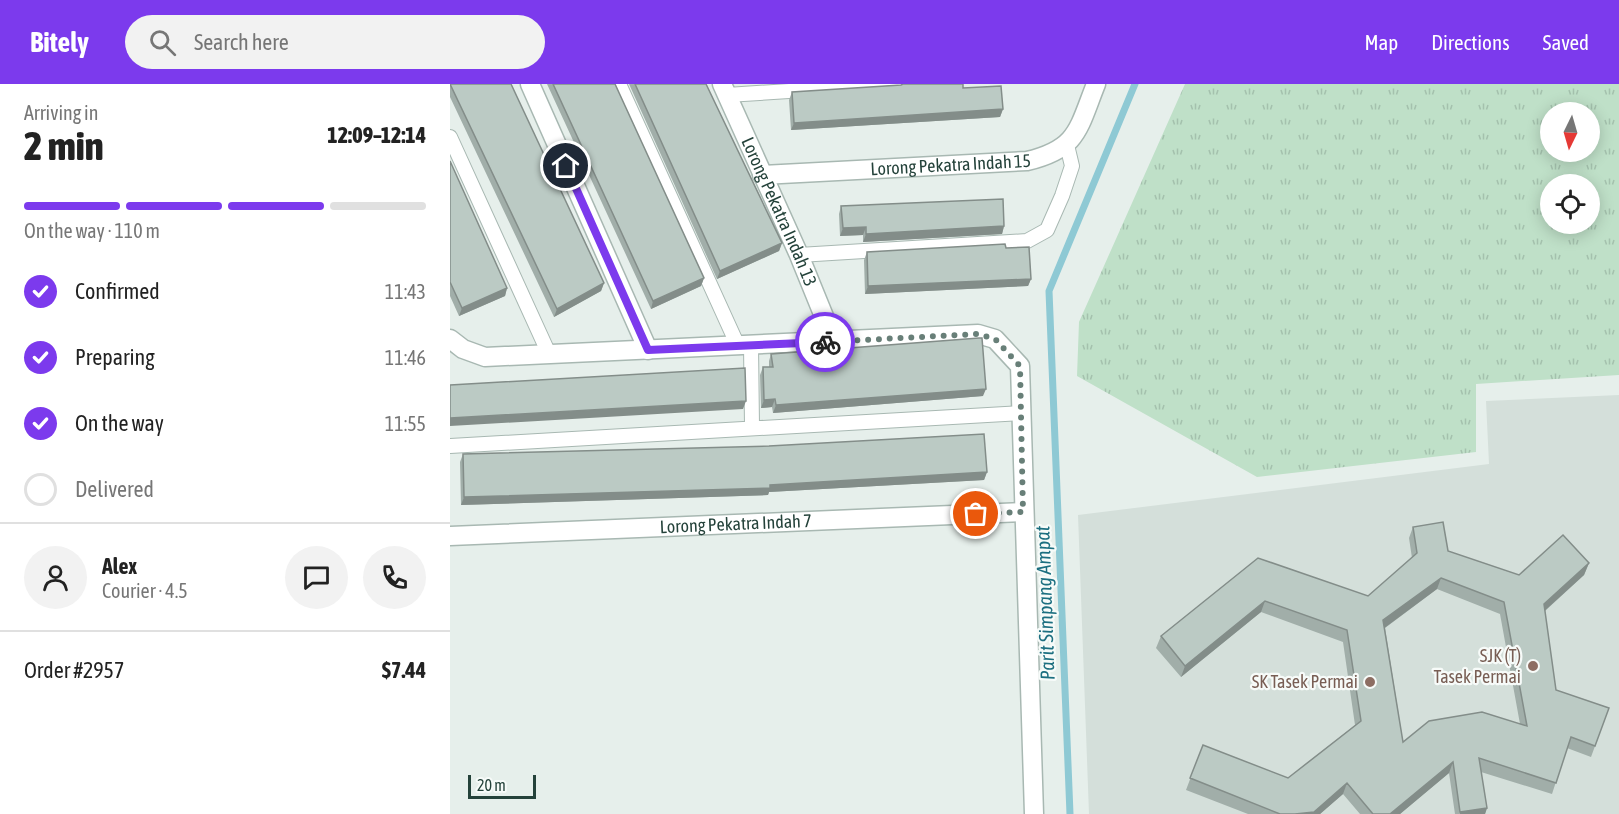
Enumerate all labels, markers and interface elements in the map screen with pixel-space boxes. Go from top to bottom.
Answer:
search box [125,15,545,69]
text: Bitely [30,26,89,58]
icon: search [146,26,179,59]
text: Search here [194,29,289,55]
text: Map [1364,30,1398,54]
text: Directions [1431,30,1510,54]
text: Saved [1543,30,1589,54]
text: Arriving in [24,101,98,124]
north arrow [1540,102,1600,162]
map controls [1540,102,1600,234]
text: 12:09–12:14 [327,122,426,148]
text: 2 min [24,124,104,168]
street label: Lorong Pekatra Indah 13 [737,134,822,289]
pin [540,140,591,191]
icon: home [549,149,582,182]
street label: Lorong Pekatra Indah 15 [870,150,1031,179]
button: locate [1540,174,1600,234]
text: On the way · 110 m [24,219,160,242]
icon: check [24,275,57,308]
text: Confirmed [75,278,160,304]
text: 11:43 [385,280,426,303]
courier [795,312,855,372]
icon: bike [809,326,842,359]
icon: check [24,341,57,374]
text: Preparing [75,344,155,370]
text: 11:46 [385,346,426,369]
icon: check [24,407,57,440]
text: On the way [75,410,164,436]
text: 11:55 [385,412,426,435]
text: Delivered [75,476,154,502]
pin [950,488,1001,539]
icon: bag [959,497,992,530]
street label: Lorong Pekatra Indah 7 [659,510,812,537]
water label: Parit Simpang Ampat [1030,525,1059,681]
button: person [24,546,87,609]
button: chat [285,546,348,609]
button: phone [363,546,426,609]
text: Alex [102,553,137,579]
text: Courier · 4.5 [102,579,188,602]
place label: SJK (T) Tasek Permai [1433,645,1521,687]
text: Order #2957 [24,657,124,683]
text: $7.44 [382,657,426,683]
marker: SJK (T) Tasek Permai [1526,659,1540,673]
place label: SK Tasek Permai [1252,671,1358,692]
marker: SK Tasek Permai [1363,675,1377,689]
scale bar [468,772,536,800]
text: 20 m [477,776,506,794]

